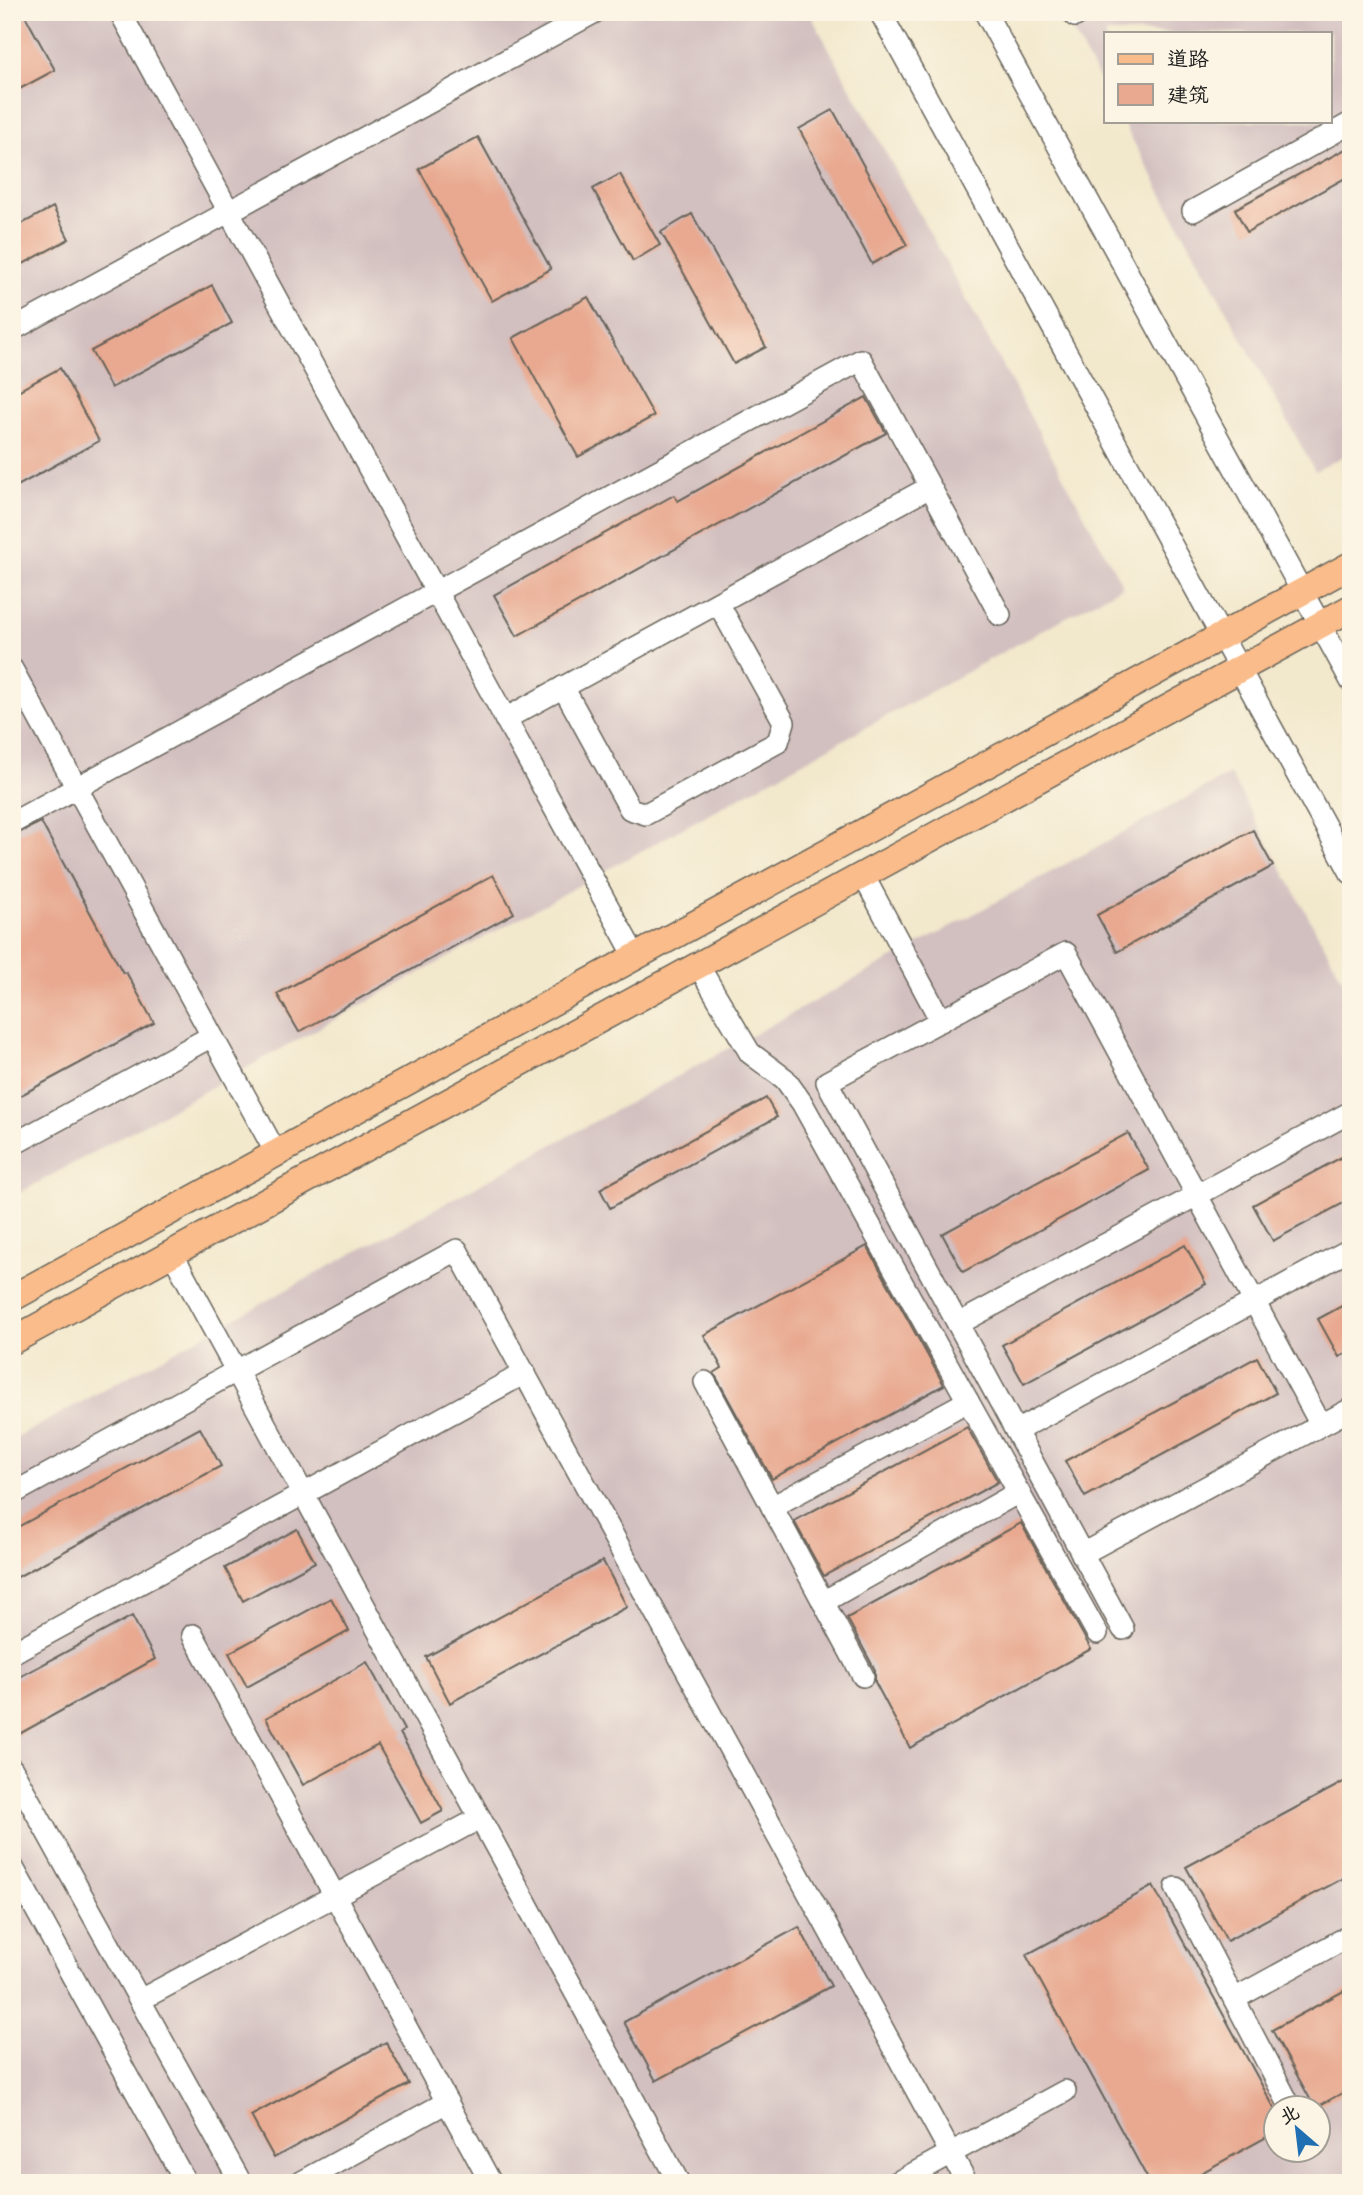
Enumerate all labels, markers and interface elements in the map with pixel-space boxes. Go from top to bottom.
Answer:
legend [1104,32,1332,122]
text: 道路 [1167,45,1209,72]
text: 建筑 [1167,81,1209,108]
north arrow [1262,2094,1332,2164]
text: 北 [1275,2099,1303,2129]

